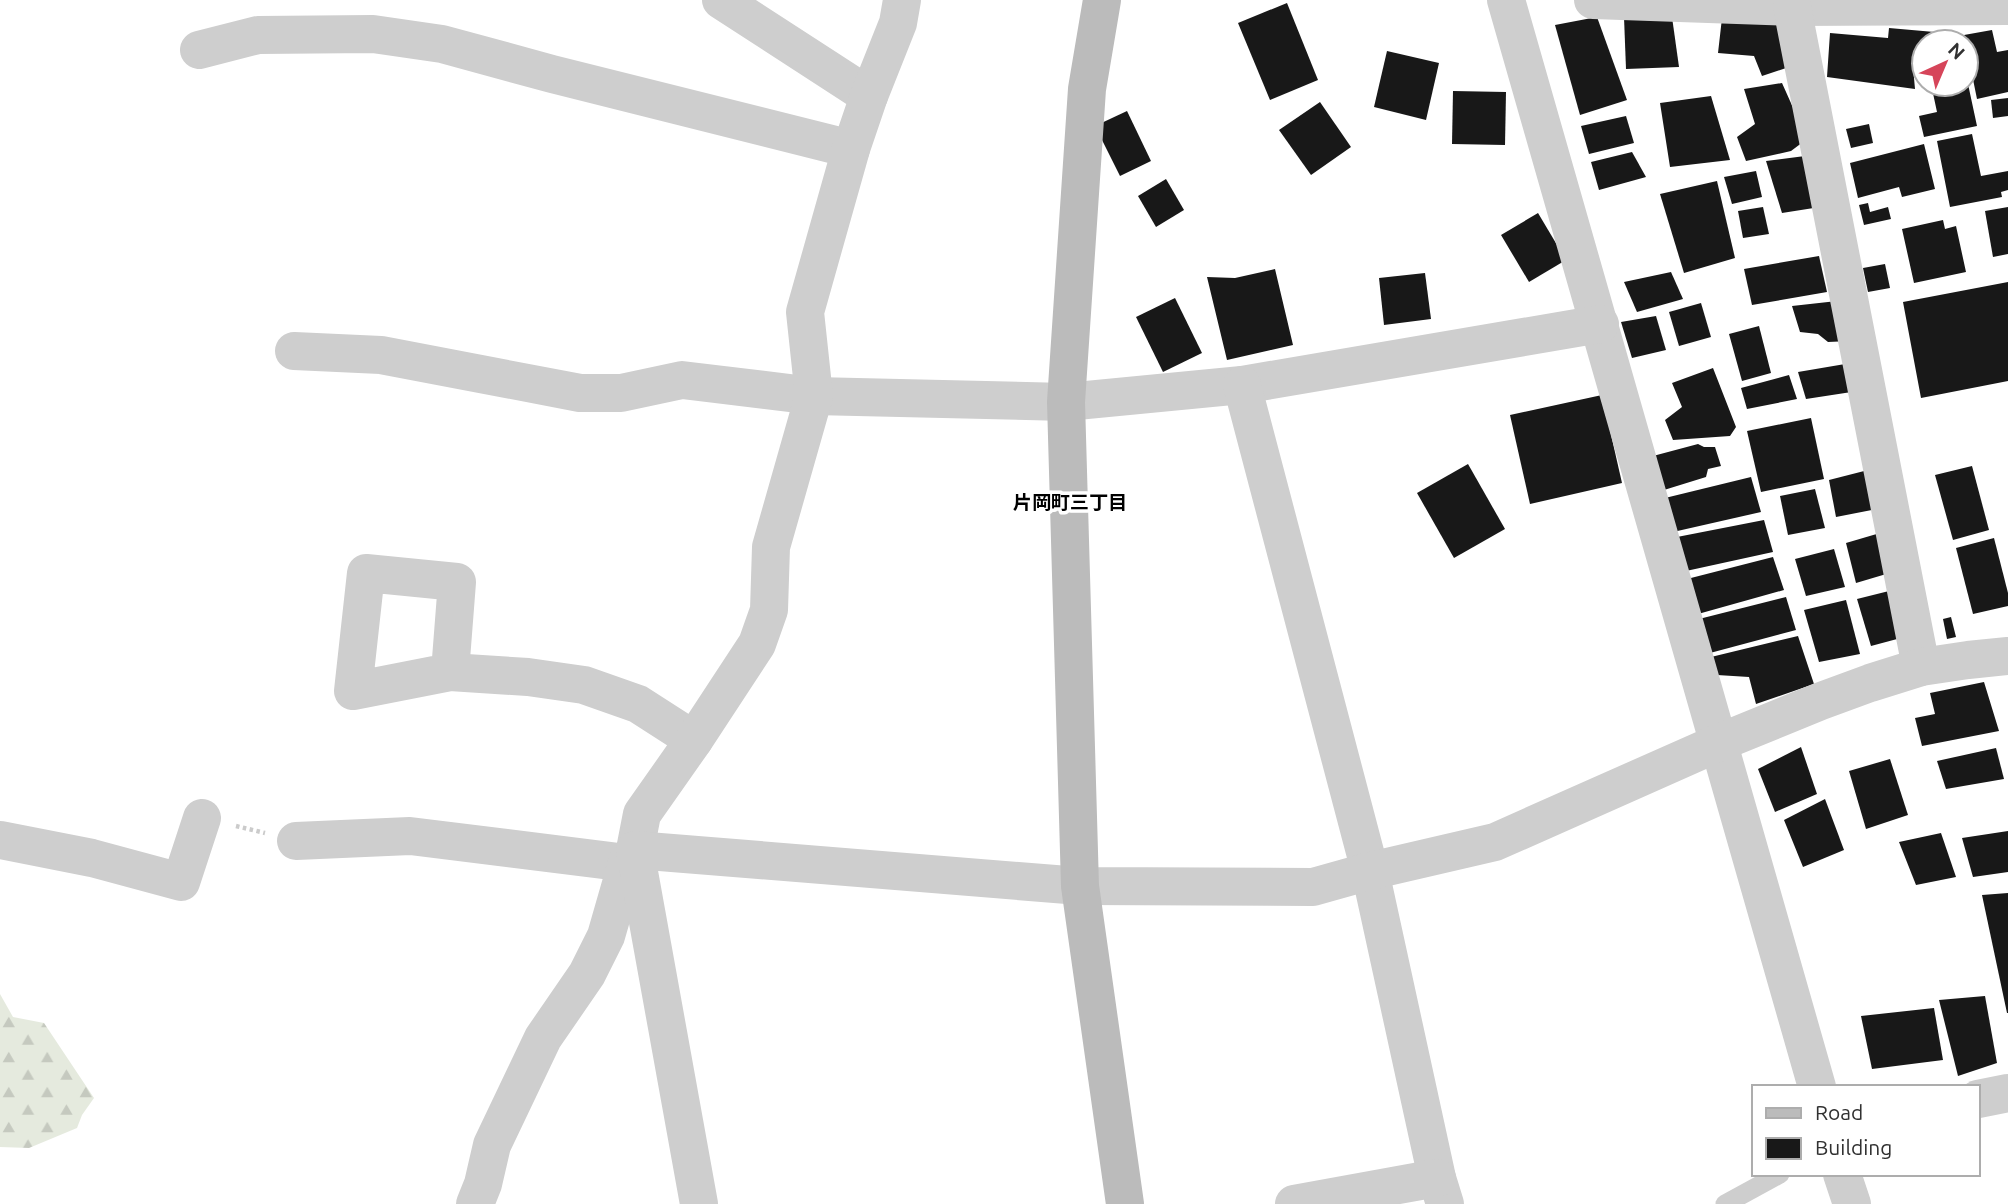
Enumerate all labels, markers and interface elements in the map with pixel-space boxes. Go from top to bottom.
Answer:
north arrow [1910,28,1980,98]
text: N [1944,38,1970,64]
district label: 片岡町三丁目 [1013,491,1127,513]
legend [1752,1085,1980,1176]
text: Road [1815,1100,1863,1124]
text: Building [1815,1135,1892,1159]

